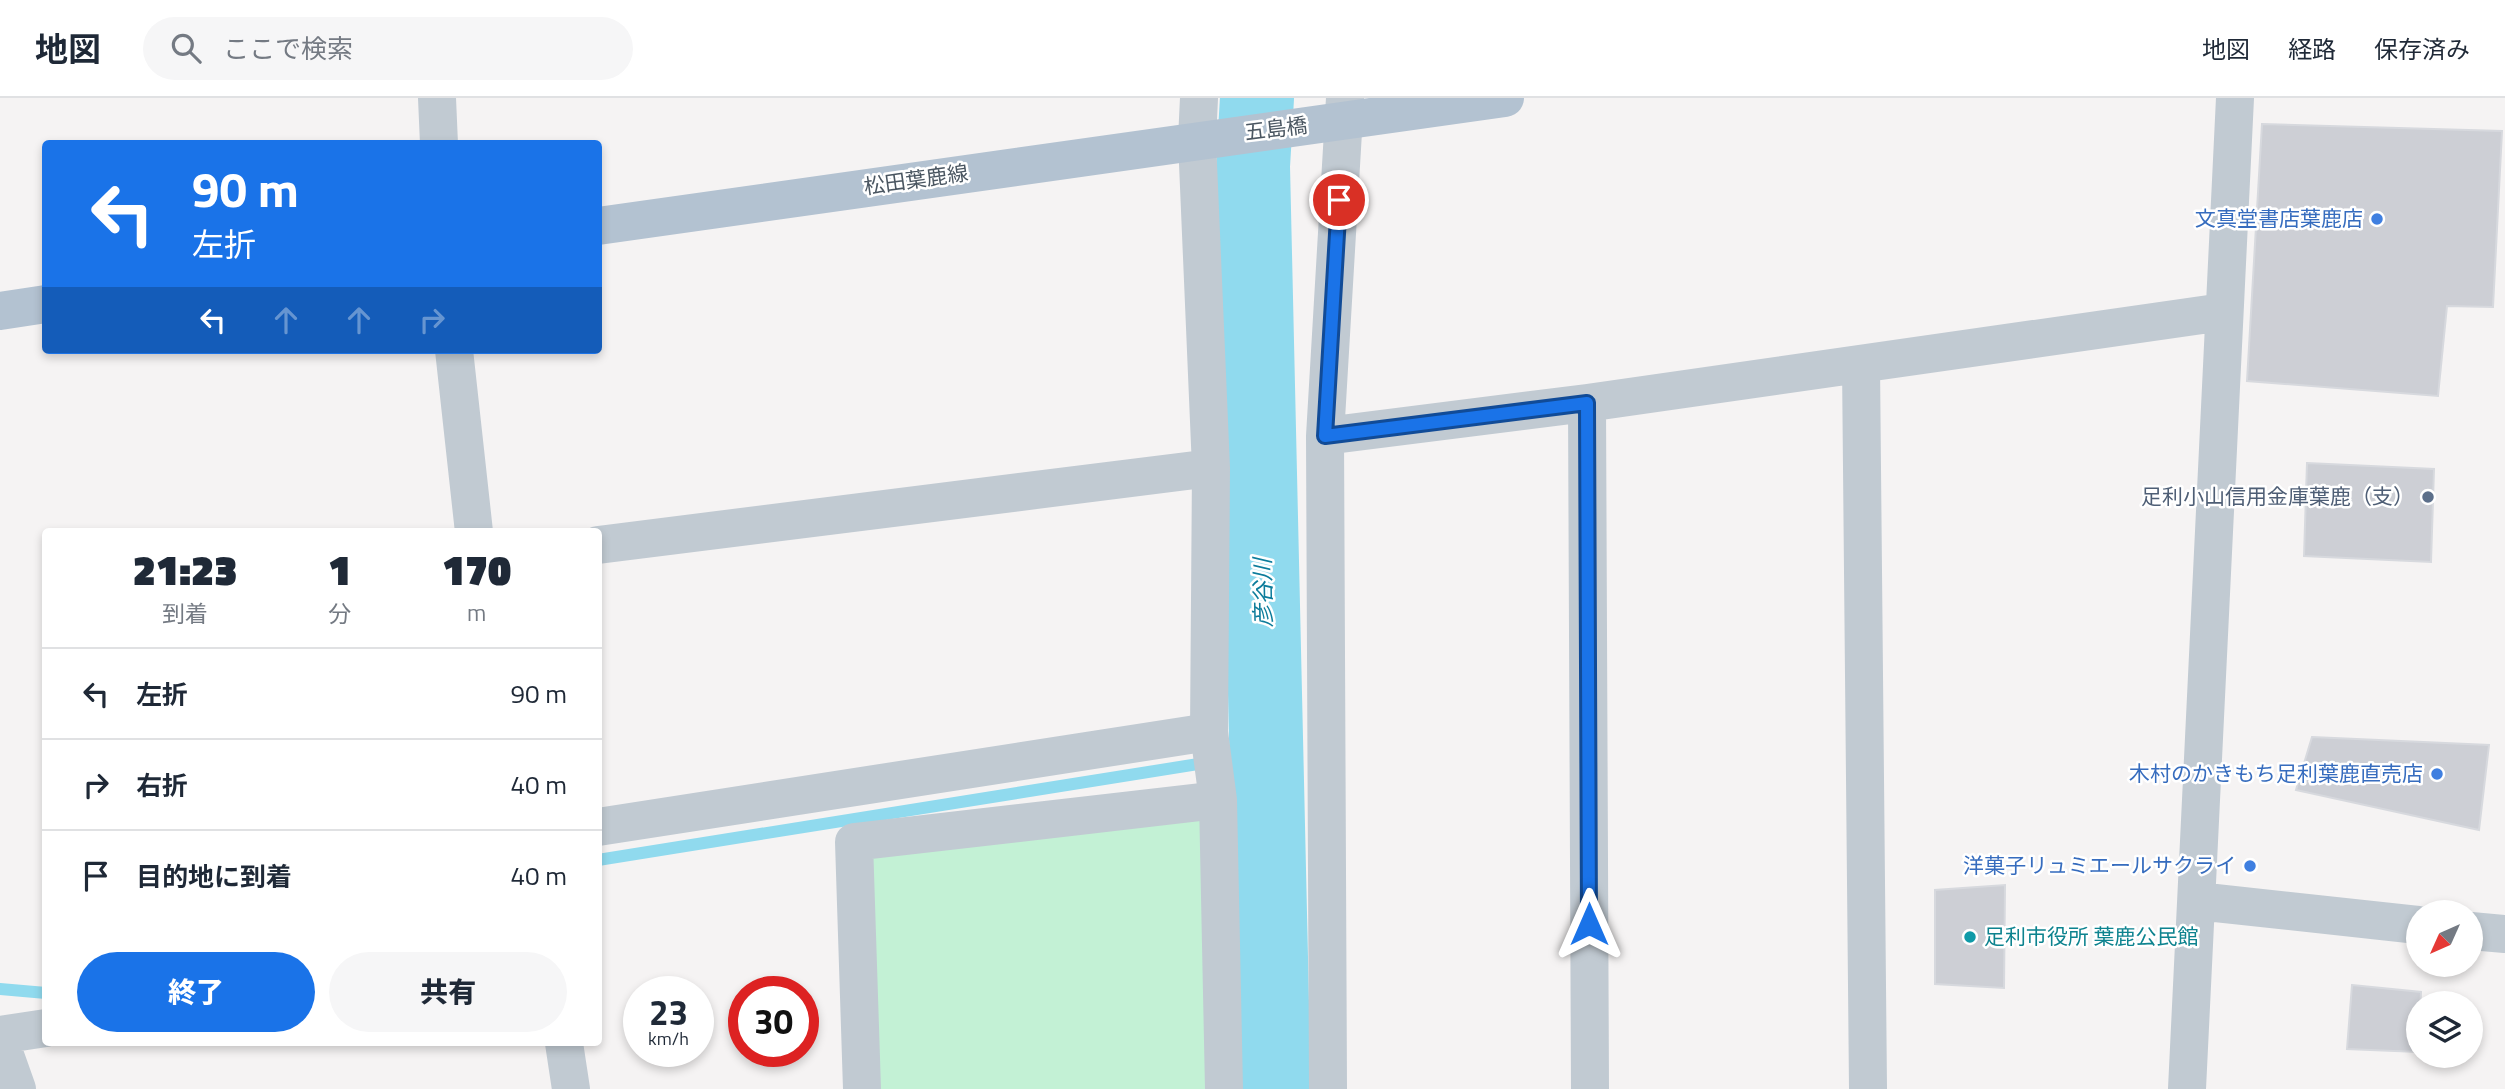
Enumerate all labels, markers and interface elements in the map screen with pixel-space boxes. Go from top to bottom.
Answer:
search box [143,17,633,80]
text: 地図 [35,24,101,74]
icon: search [167,29,205,67]
text: ここで検索 [223,29,353,68]
text: 地図 [2202,31,2250,67]
text: 経路 [2288,31,2336,67]
text: 保存済み [2374,31,2470,67]
street label: 五島橋 [1243,108,1309,148]
text: 90 m [192,151,299,226]
street label: 松田葉鹿線 [862,156,970,202]
icon: left [77,168,168,259]
pin [1309,170,1369,230]
icon: arrive [1320,181,1358,219]
place label: 文真堂書店葉鹿店 [2195,202,2363,234]
marker: 文真堂書店葉鹿店 [2369,211,2385,227]
text: 左折 [192,220,256,268]
icon: left [194,301,232,339]
icon: ahead [267,301,305,339]
icon: ahead [340,301,378,339]
icon: right [413,301,451,339]
place label: 足利小山信用金庫葉鹿（支） [2141,480,2414,512]
marker: 足利小山信用金庫葉鹿（支） [2420,489,2436,505]
text: 21:23 [133,537,237,601]
text: 1 [328,537,351,601]
text: 170 [442,537,511,601]
water label: 彦谷川 [1244,555,1281,628]
text: m [467,595,486,630]
text: 到着 [162,596,208,631]
text: 分 [328,596,351,631]
text: 90 m [510,674,567,713]
icon: left [77,675,115,713]
text: 左折 [136,675,188,714]
place label: 木村のかきもち足利葉鹿直売店 [2129,757,2423,789]
text: 40 m [510,765,567,804]
icon: right [77,766,115,804]
text: 右折 [136,766,188,805]
marker: 木村のかきもち足利葉鹿直売店 [2429,766,2445,782]
place label: 洋菓子リュミエールサクライ [1963,849,2236,881]
text: 40 m [510,856,567,895]
icon: arrive [77,857,115,895]
text: 目的地に到着 [136,857,292,896]
marker: 洋菓子リュミエールサクライ [2242,858,2258,874]
position arrow [1552,887,1626,961]
north arrow [2406,900,2483,976]
map controls [2406,900,2483,1068]
place label: 足利市役所 葉鹿公民館 [1984,920,2199,952]
marker: 足利市役所 葉鹿公民館 [1962,929,1978,945]
button: 終了 [77,952,315,1032]
button: 共有 [329,952,567,1032]
speed limit sign: 30 [728,976,819,1067]
text: 23 [649,985,688,1039]
button: layers [2406,991,2483,1068]
text: km/h [648,1025,689,1052]

